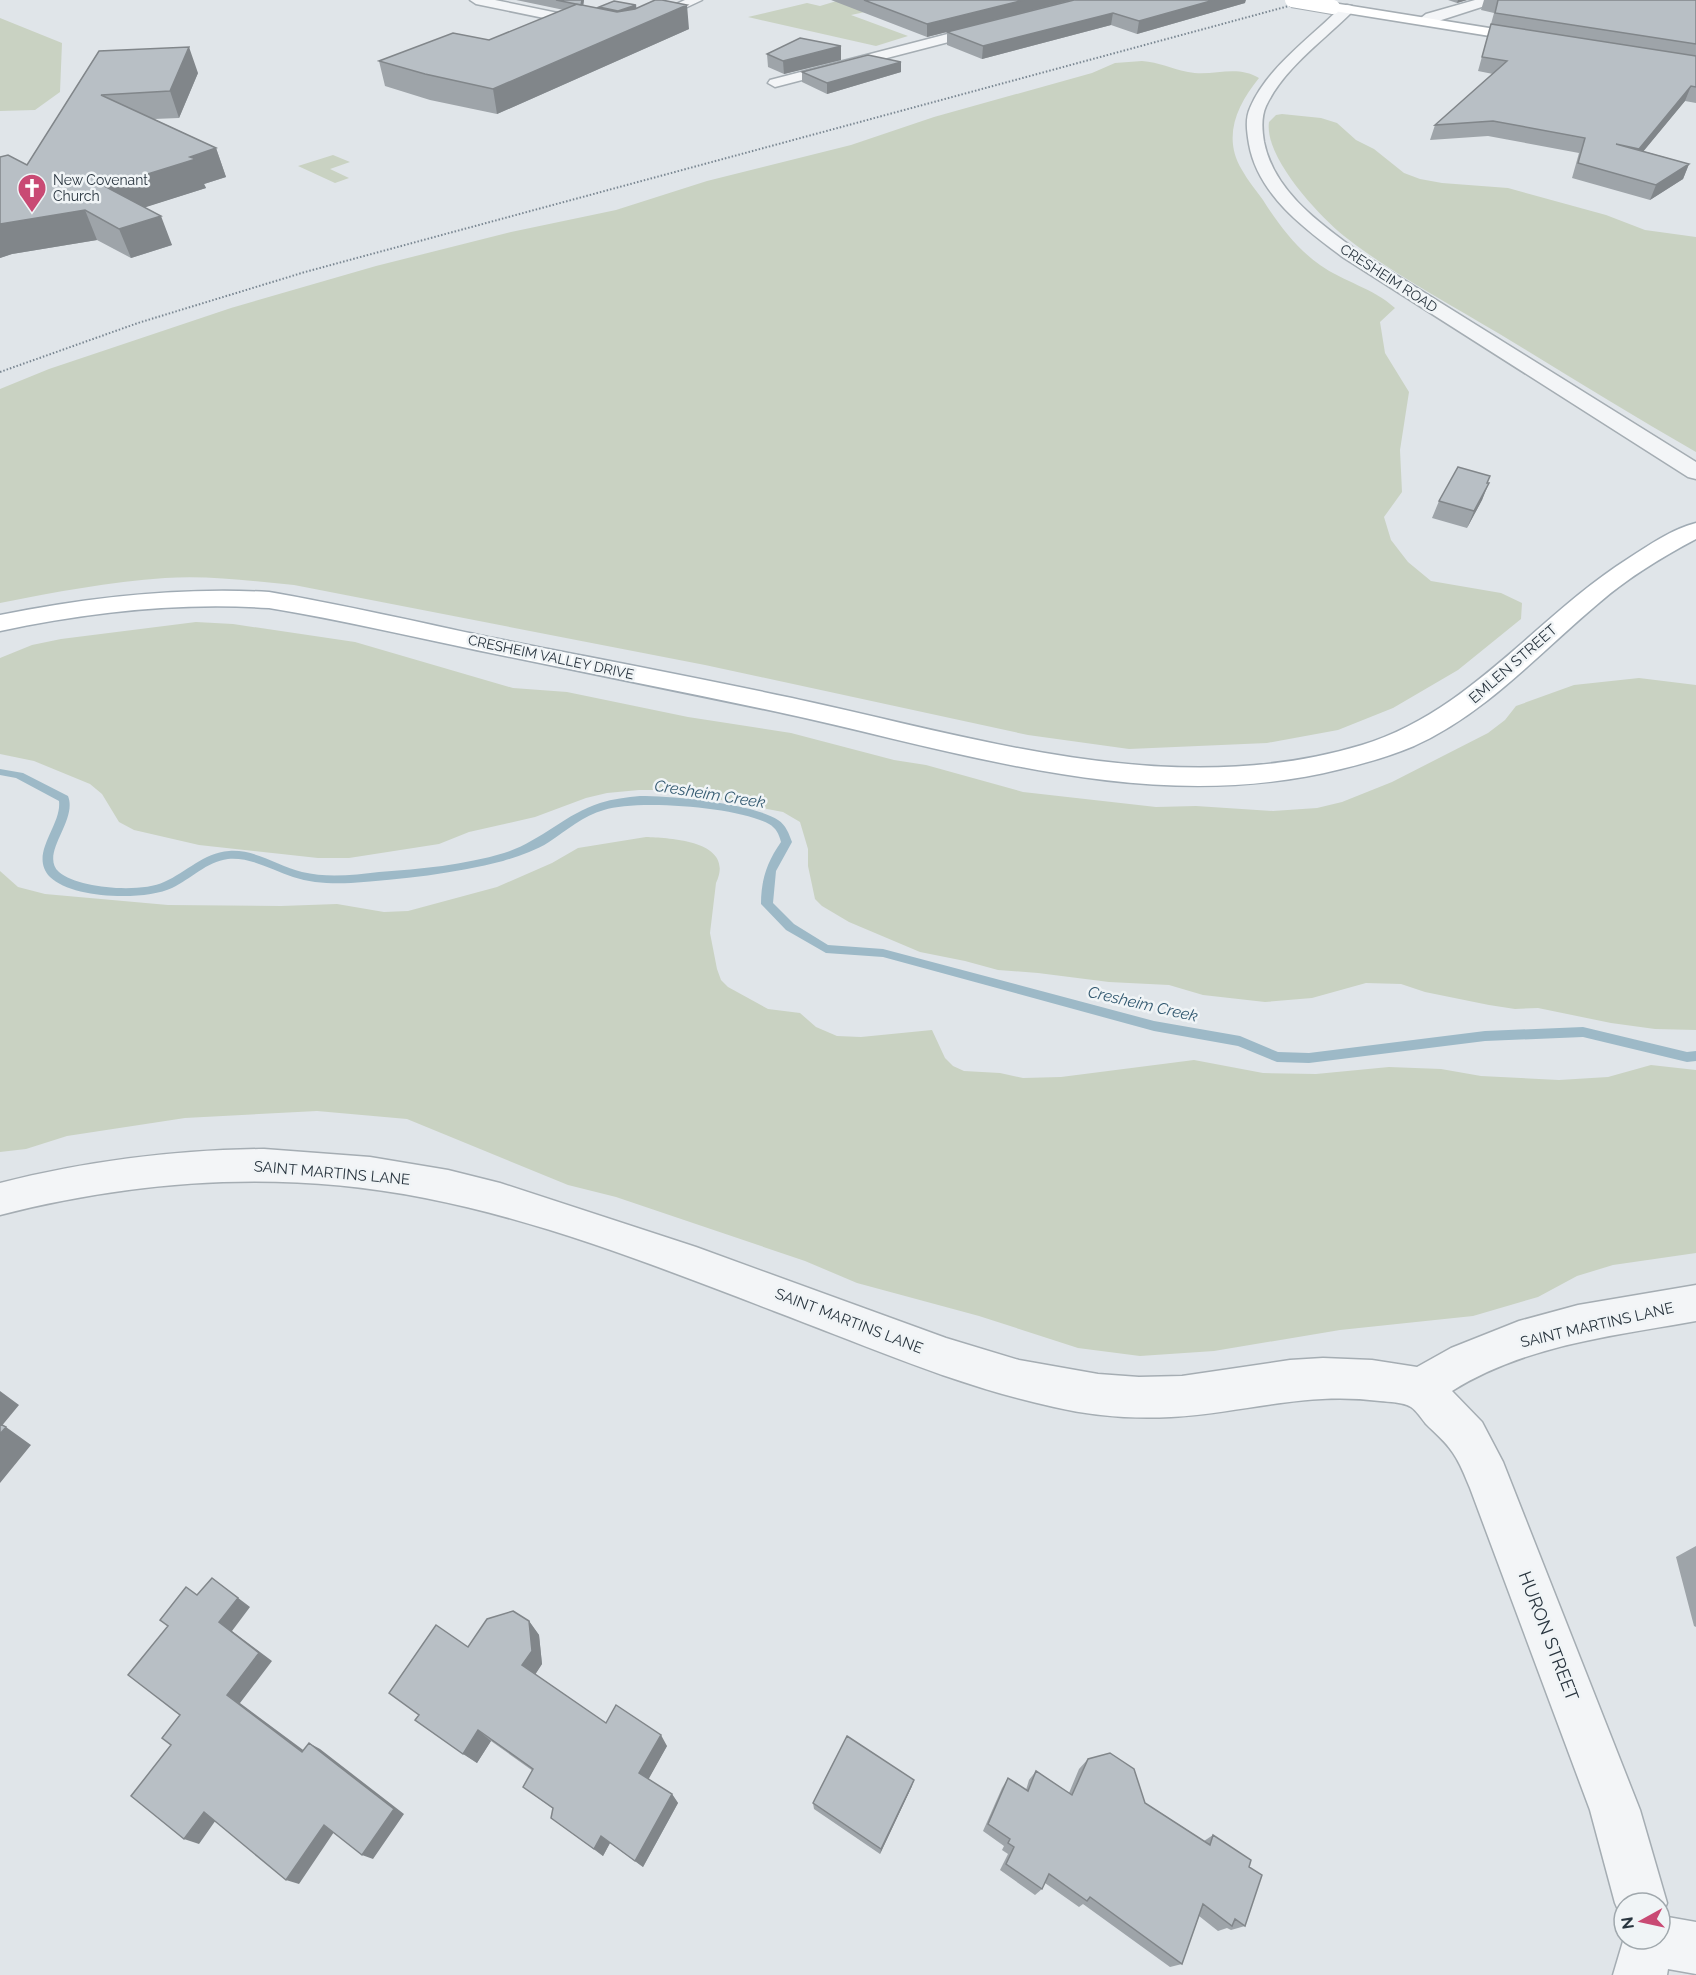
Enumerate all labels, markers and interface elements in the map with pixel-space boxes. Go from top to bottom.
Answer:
church icon: New Covenant Church [16,172,48,214]
place label: New Covenant Church [53,172,148,204]
street label: CRESHEIM ROAD [1337,241,1441,315]
street label: EMLEN STREET [1465,621,1561,707]
street label: CRESHEIM VALLEY DRIVE [467,632,635,682]
water label: Cresheim Creek [653,776,767,812]
water label: Cresheim Creek [1086,982,1200,1026]
street label: SAINT MARTINS LANE [253,1157,411,1189]
street label: SAINT MARTINS LANE [773,1284,925,1358]
street label: SAINT MARTINS LANE [1519,1299,1675,1351]
street label: HURON STREET [1515,1568,1583,1704]
north arrow [1612,1891,1672,1951]
text: N [1617,1916,1638,1930]

